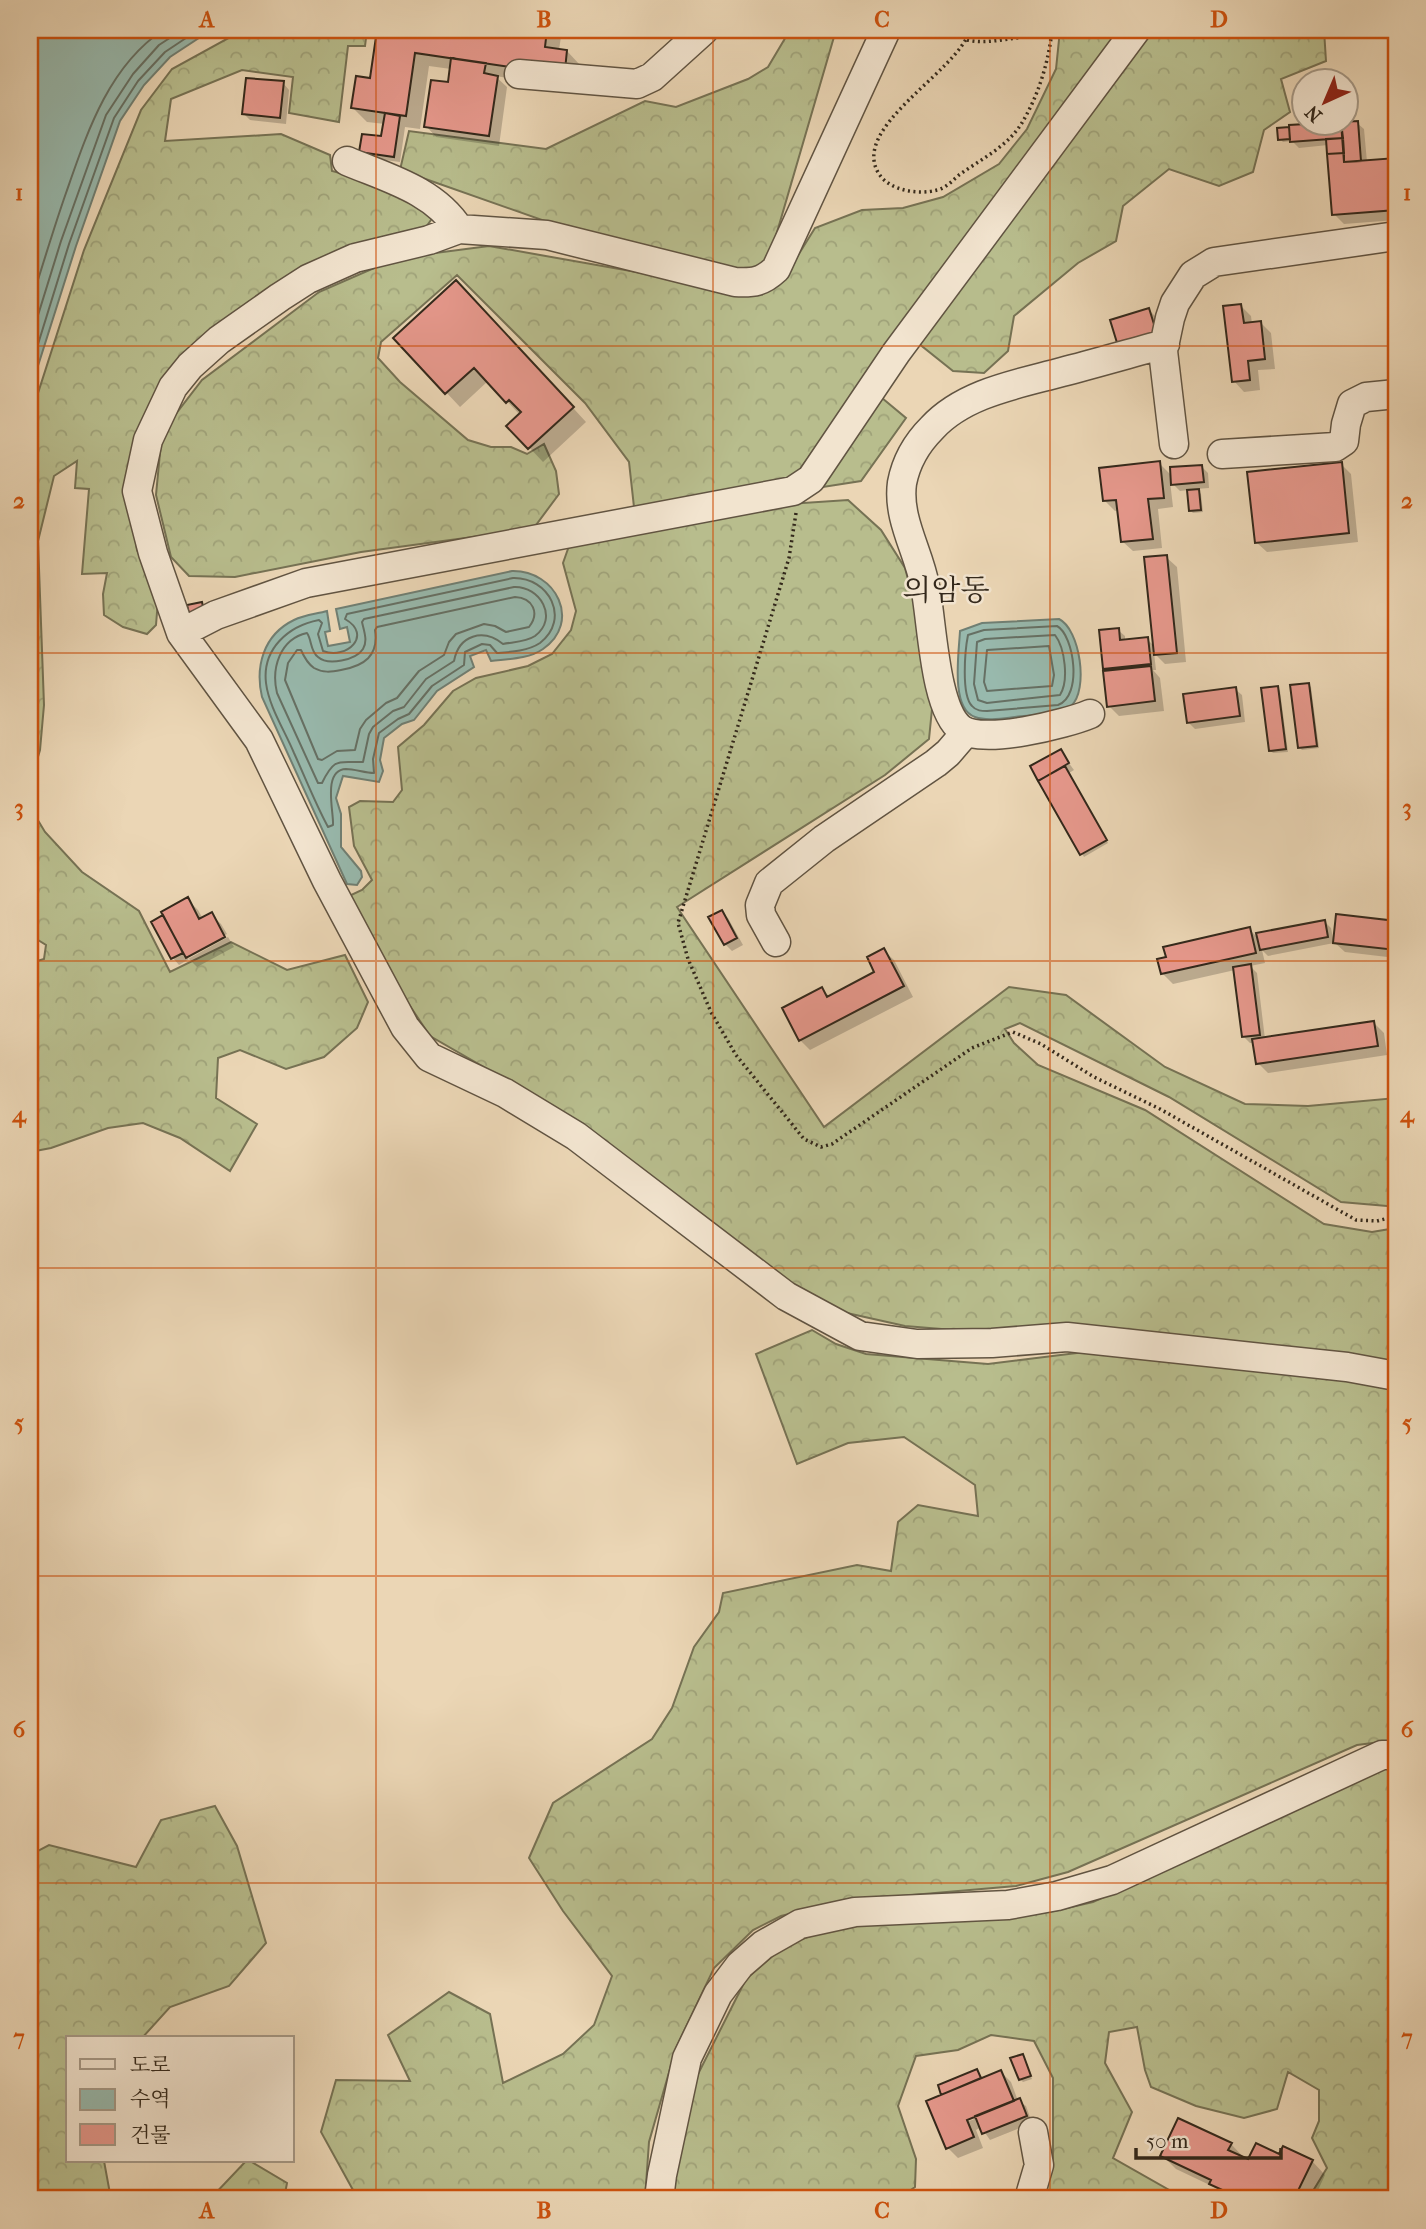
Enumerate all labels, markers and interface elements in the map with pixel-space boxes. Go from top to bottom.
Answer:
text: A [198,6,216,33]
text: B [537,6,552,33]
text: C [874,6,890,33]
text: D [1210,6,1228,33]
north arrow [1290,66,1360,136]
text: N [1301,100,1327,126]
text: 1 [15,179,23,206]
text: 1 [1403,179,1411,206]
text: 2 [13,487,25,514]
text: 2 [1401,487,1413,514]
district label: 의암동 [903,573,989,608]
text: 3 [14,794,24,821]
text: 3 [1402,794,1412,821]
text: 4 [11,1101,27,1128]
text: 4 [1399,1101,1415,1128]
text: 5 [14,1409,24,1436]
text: 5 [1402,1409,1412,1436]
text: 6 [13,1716,26,1743]
text: 6 [1401,1716,1414,1743]
text: 7 [12,2024,25,2051]
text: 7 [1400,2024,1413,2051]
legend [66,2036,294,2162]
text: 도로 [130,2053,171,2077]
text: 수역 [130,2087,171,2111]
scale bar [1136,2117,1281,2161]
text: 건물 [130,2123,171,2147]
text: 50 m [1146,2129,1189,2153]
text: A [198,2197,216,2224]
text: B [537,2197,552,2224]
text: C [874,2197,890,2224]
text: D [1210,2197,1228,2224]

